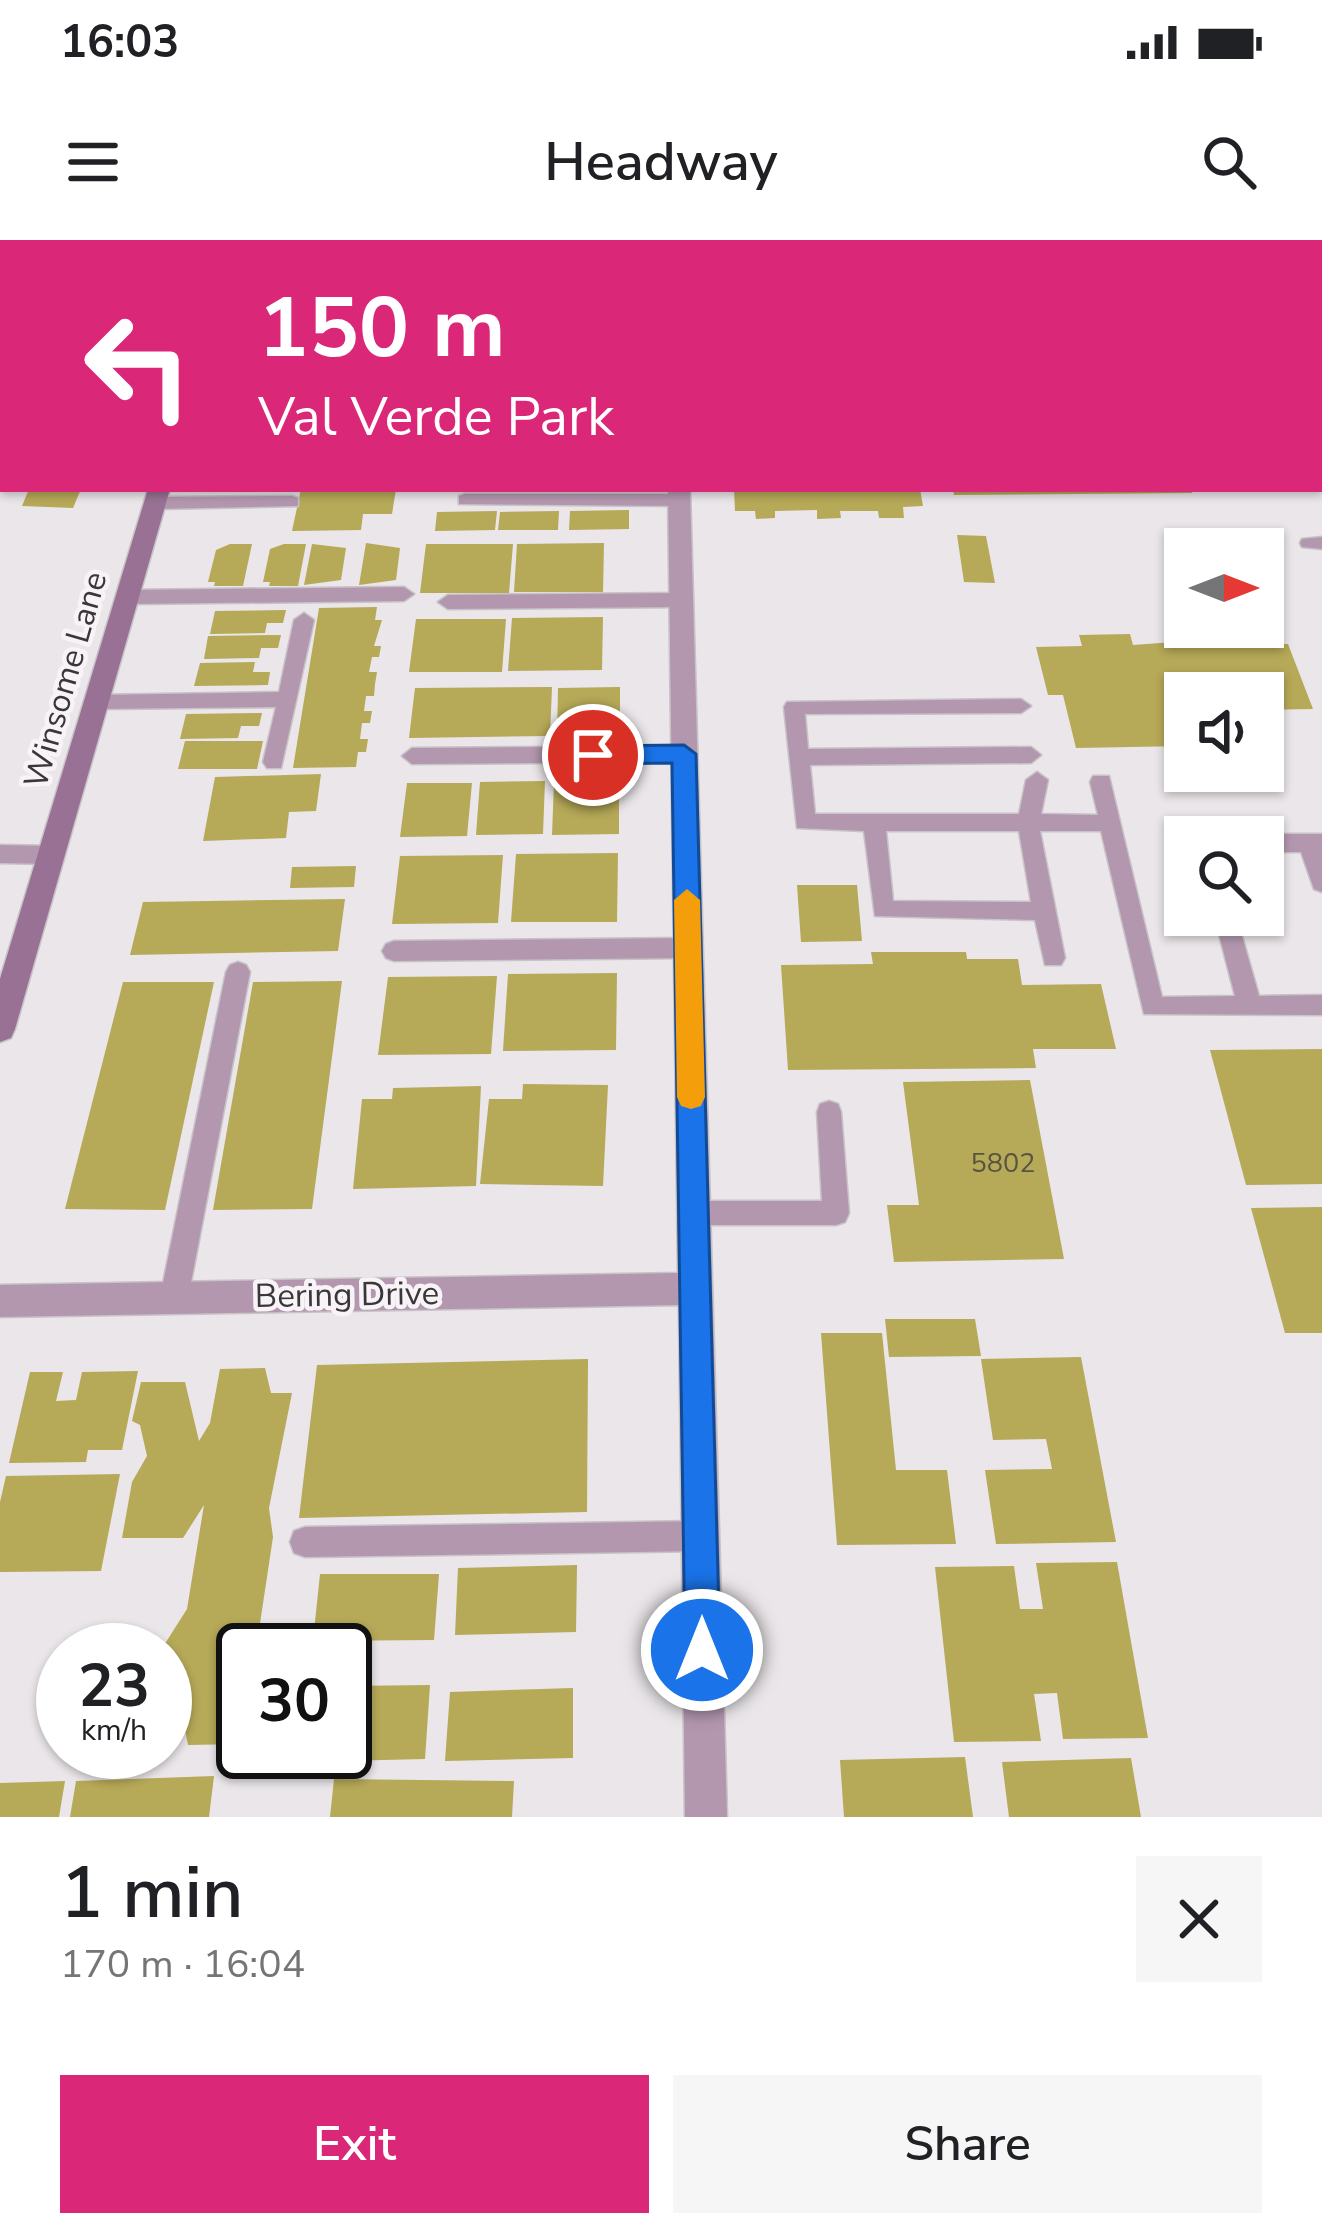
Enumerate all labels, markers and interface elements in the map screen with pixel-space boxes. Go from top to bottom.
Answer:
text: 16:03 [60,12,179,73]
text: Headway [544,125,778,199]
icon: menu [60,129,126,195]
icon: search [1196,129,1262,195]
text: 150 m [258,271,506,386]
icon: left [60,288,216,444]
text: Val Verde Park [258,380,614,454]
north arrow [1164,528,1284,648]
map controls [1164,528,1284,936]
street label: Winsome Lane [14,567,118,793]
button: sound [1164,672,1284,792]
pin [542,704,644,806]
icon: arrive [560,722,626,788]
button: search [1164,816,1284,936]
house number: 5802 [971,1145,1035,1182]
street label: Bering Drive [255,1271,439,1319]
position arrow [639,1587,765,1713]
speed limit sign: 30 [216,1623,372,1779]
text: 23 [78,1645,150,1727]
text: km/h [81,1710,147,1751]
text: 1 min [60,1844,243,1942]
button: close [1136,1856,1262,1982]
text: 170 m · 16:04 [60,1938,305,1991]
button: Exit [60,2075,649,2213]
button: Share [673,2075,1262,2213]

